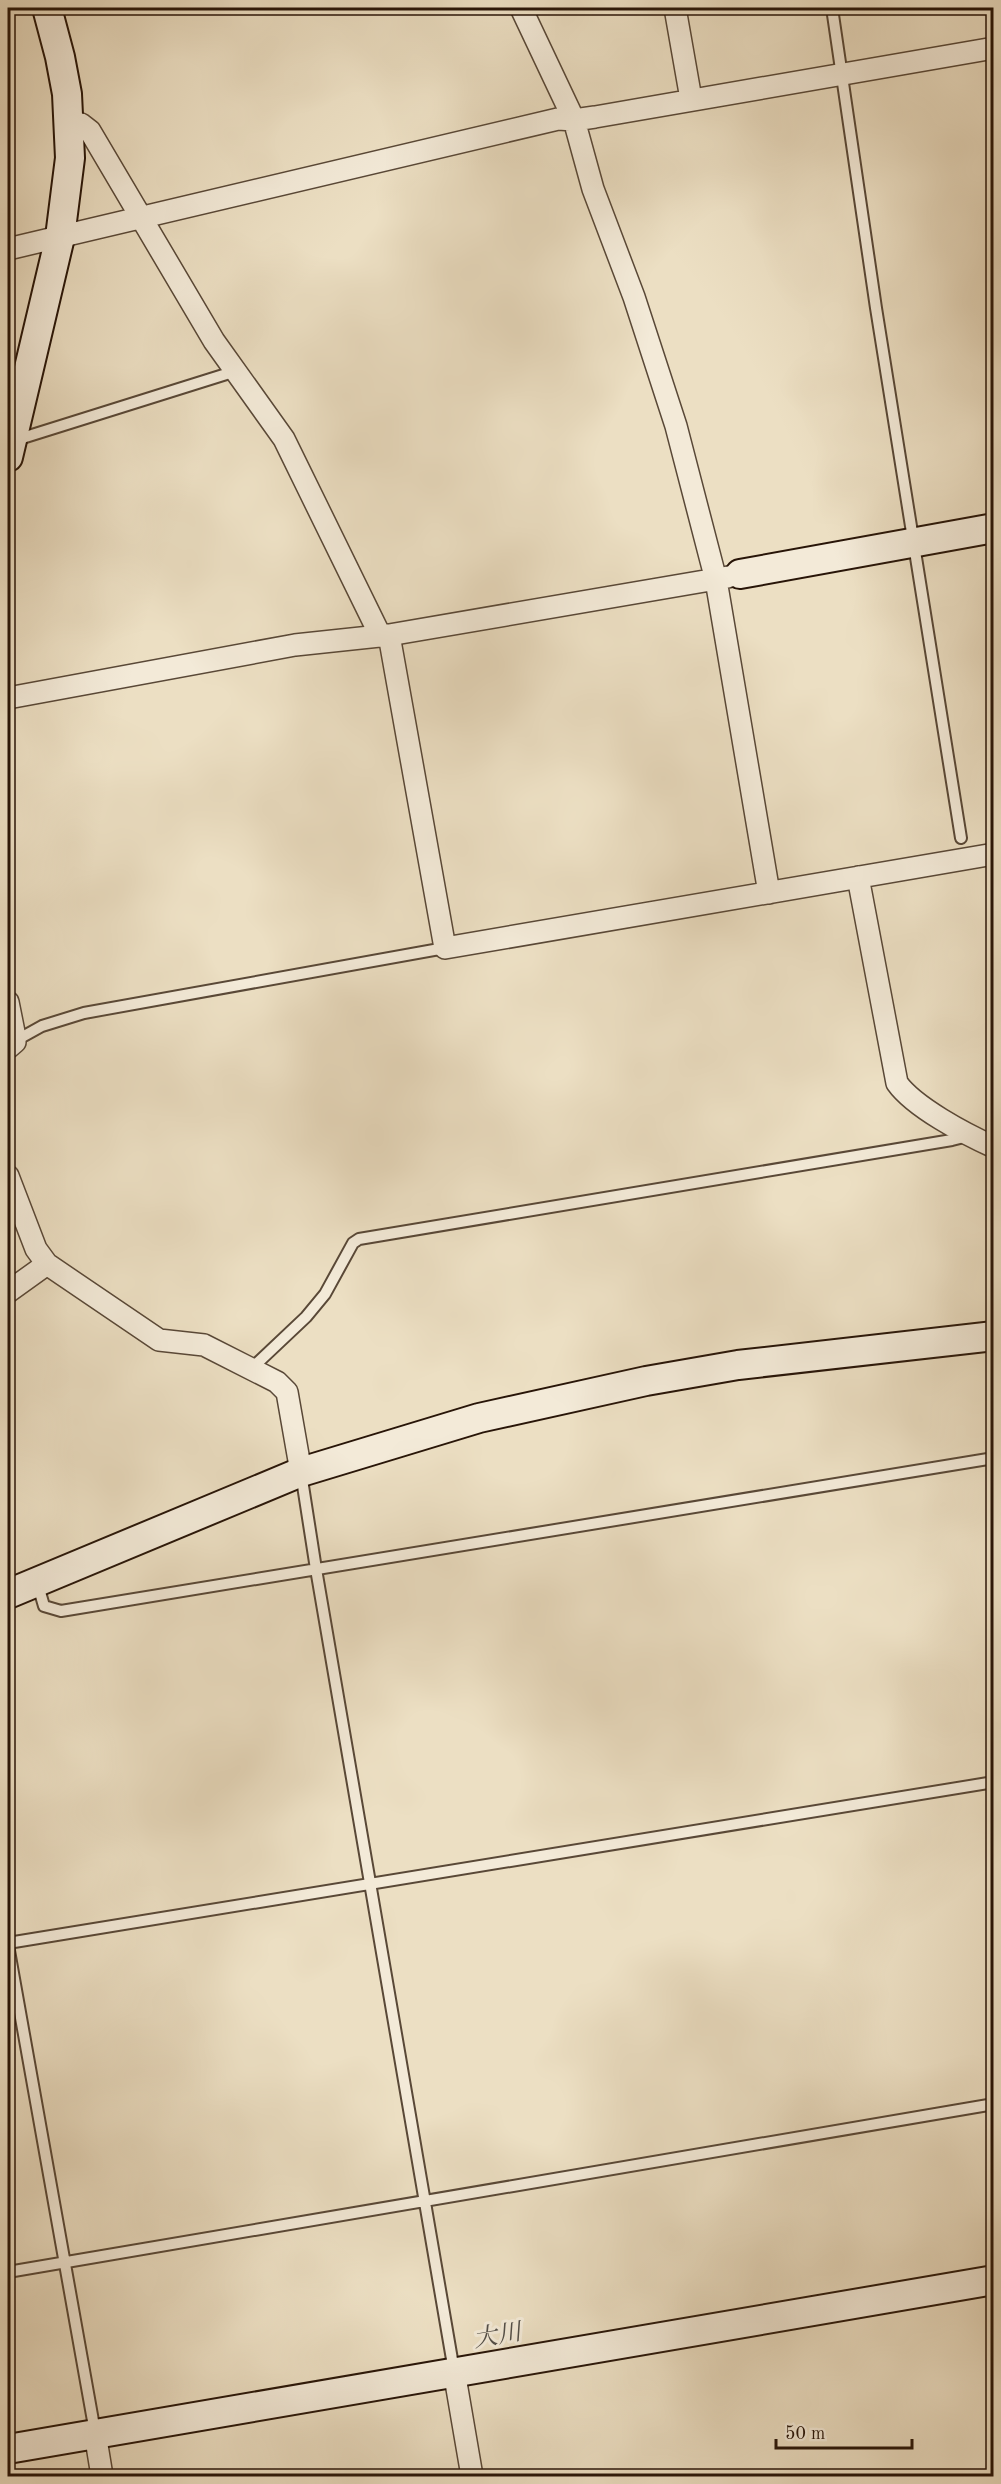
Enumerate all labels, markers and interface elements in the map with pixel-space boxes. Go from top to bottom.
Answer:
water label: 大川 [471,2318,526,2353]
scale bar [776,2412,912,2450]
text: 50 m [785,2425,825,2443]

